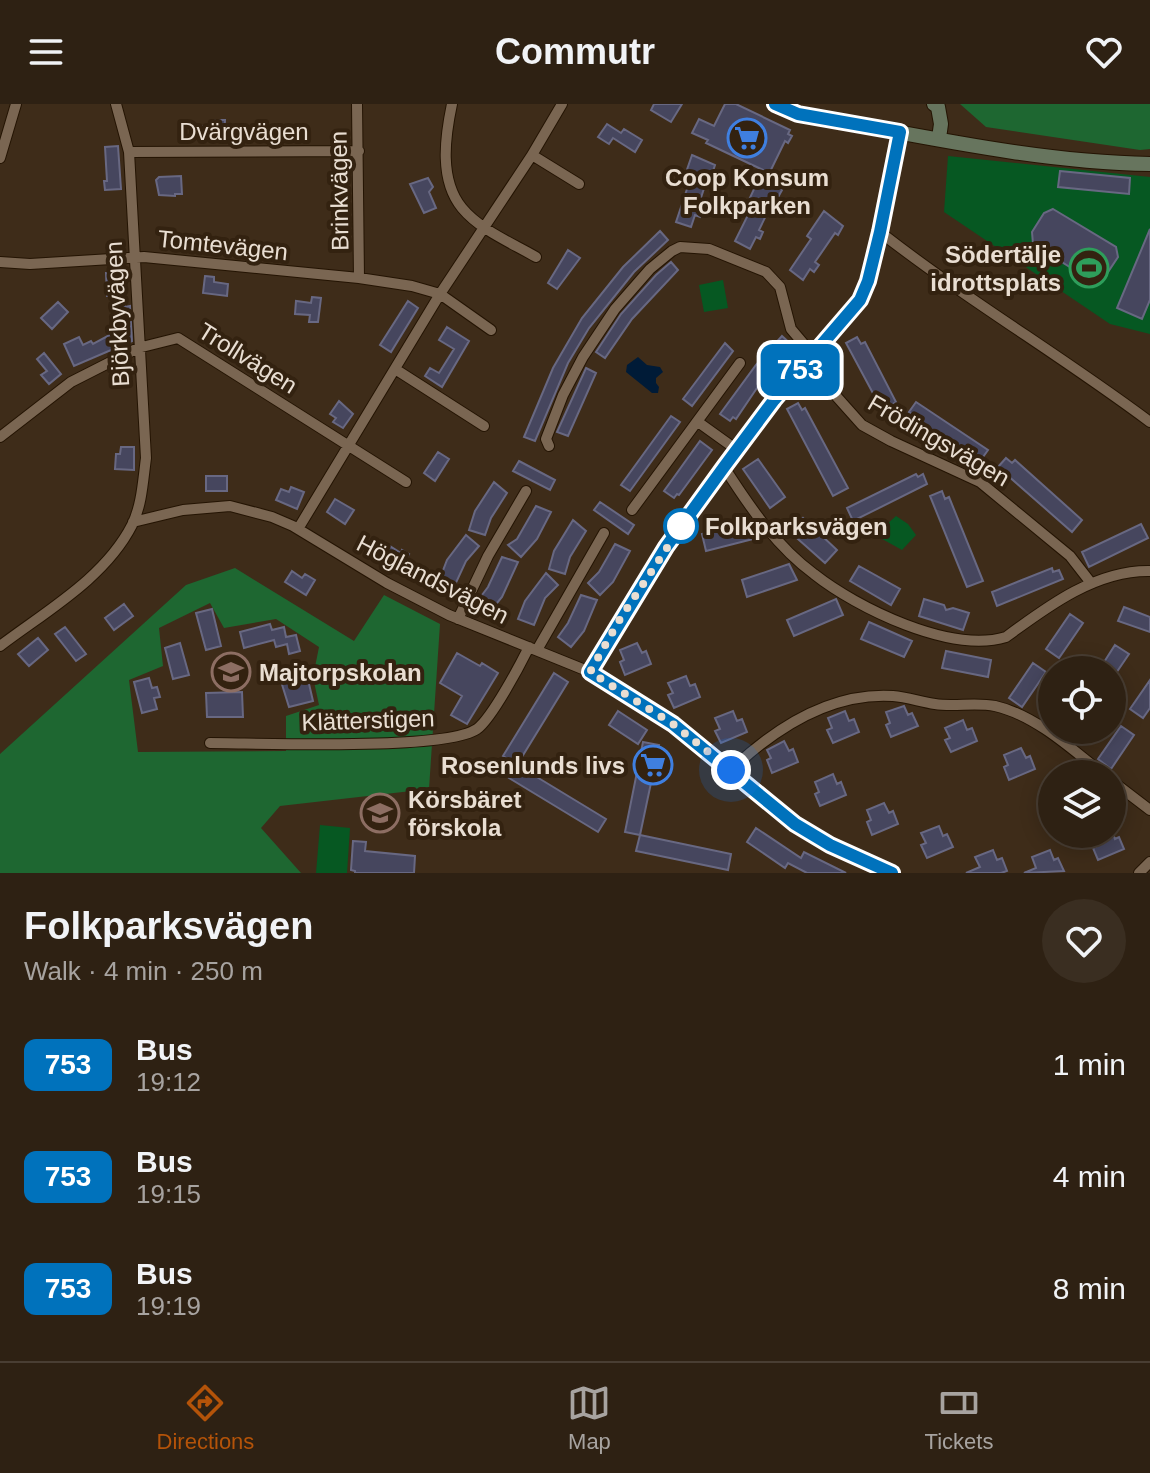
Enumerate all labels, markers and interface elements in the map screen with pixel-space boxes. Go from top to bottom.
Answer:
icon: menu [24,30,68,74]
icon: heart [1082,30,1126,74]
text: Commutr [495,31,655,72]
supermarket icon: Coop Konsum Folkparken [726,117,768,159]
street label: Dvärgvägen [179,118,309,145]
street label: Brinkvägen [324,131,354,251]
place label: Coop Konsum Folkparken [665,164,829,219]
street label: Tomtevägen [157,225,289,265]
street label: Björkbyvägen [100,241,134,387]
place label: Södertälje idrottsplats [930,241,1061,296]
sports icon: Södertälje idrottsplats [1068,247,1110,289]
street label: Trollvägen [194,317,302,399]
line badge: 753 [754,344,846,396]
text: 753 [777,354,823,385]
street label: Frödingsvägen [864,389,1014,491]
marker: Folkparksvägen [664,509,698,543]
place label: Folkparksvägen [705,513,888,540]
street label: Höglandsvägen [353,529,513,629]
school or university icon: Majtorpskolan [210,651,252,693]
map controls [1038,656,1126,848]
button: locate [1038,656,1126,744]
place label: Majtorpskolan [259,659,422,686]
street label: Klätterstigen [301,704,435,736]
supermarket icon: Rosenlunds livs [632,744,674,786]
your location [711,750,751,790]
place label: Rosenlunds livs [441,752,625,779]
button: layers [1038,760,1126,848]
place label: Körsbäret förskola [408,786,521,841]
school or university icon: Körsbäret förskola [359,792,401,834]
button: heart [1042,899,1126,983]
text: Folkparksvägen [24,905,313,947]
text: Walk · 4 min · 250 m [24,956,263,986]
text: Bus [136,1033,193,1066]
text: 1 min [1053,1048,1126,1081]
text: 753 [45,1049,91,1080]
text: 19:12 [136,1067,201,1097]
text: Bus [136,1145,193,1178]
text: 4 min [1053,1160,1126,1193]
text: 753 [45,1161,91,1192]
text: 19:15 [136,1179,201,1209]
text: Bus [136,1257,193,1290]
text: 8 min [1053,1272,1126,1305]
text: 753 [45,1273,91,1304]
text: 19:19 [136,1291,201,1321]
tab: Directions [157,1381,254,1455]
tab: Map [567,1381,611,1455]
tab: Tickets [925,1381,993,1455]

